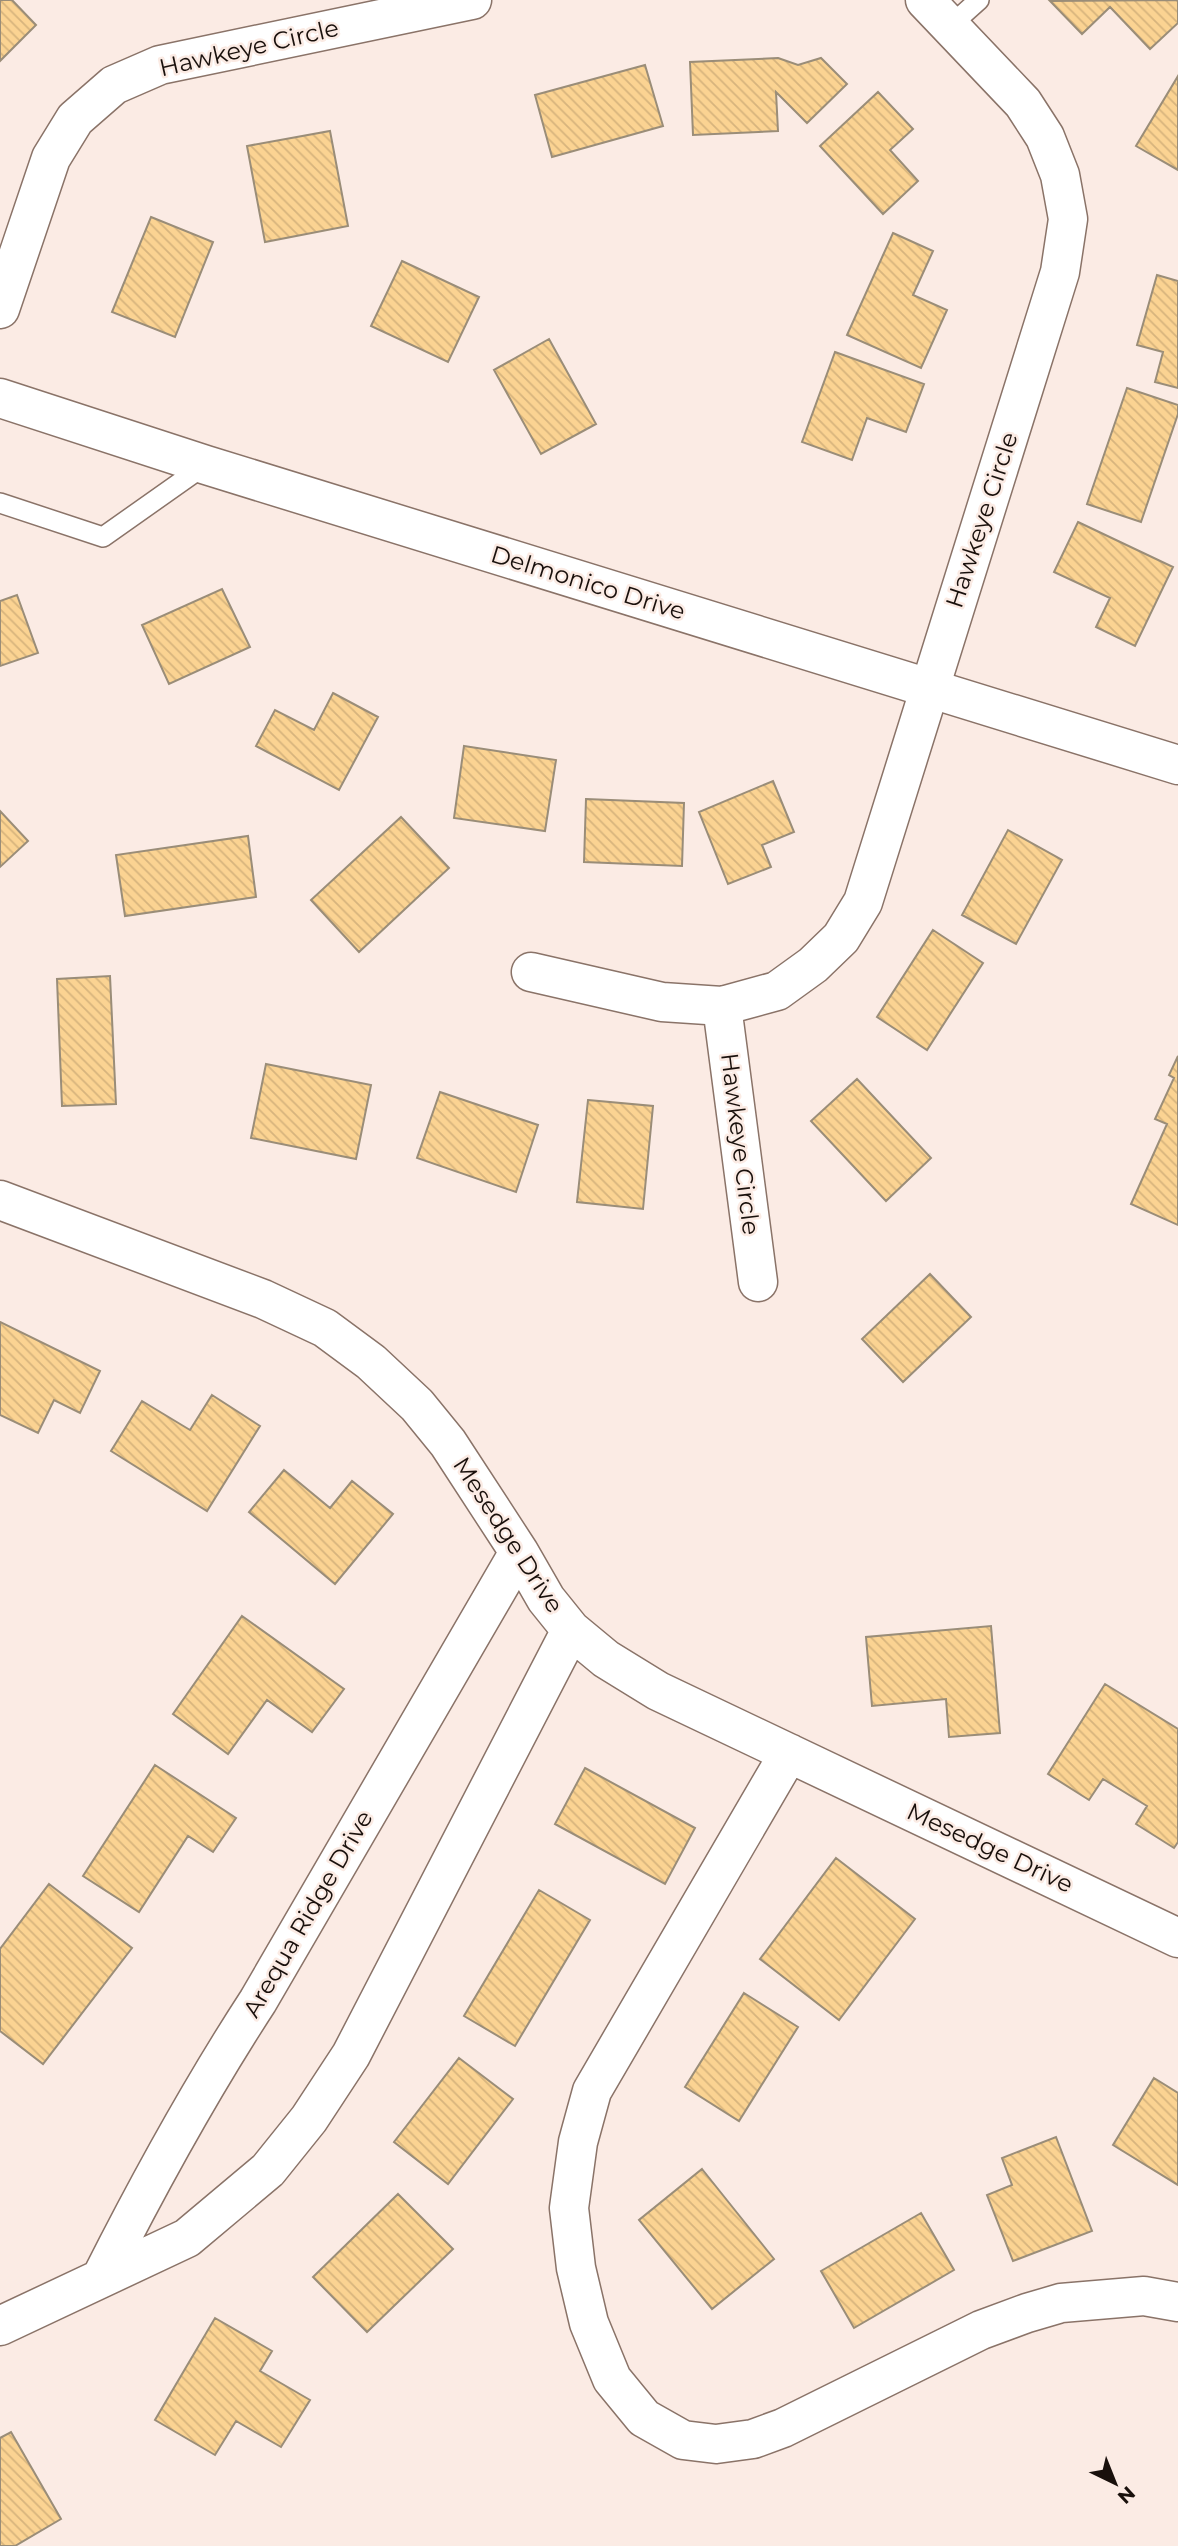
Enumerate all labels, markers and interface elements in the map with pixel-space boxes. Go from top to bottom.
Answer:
street label: Hawkeye Circle [156,13,341,82]
street label: Hawkeye Circle [939,428,1024,611]
street label: Delmonico Drive [488,539,689,626]
street label: Hawkeye Circle [715,1051,766,1237]
street label: Mesedge Drive [447,1451,570,1618]
street label: Mesedge Drive [903,1796,1078,1899]
street label: Arequa Ridge Drive [236,1805,379,2022]
north arrow [1080,2448,1150,2518]
text: N [1113,2481,1140,2509]

